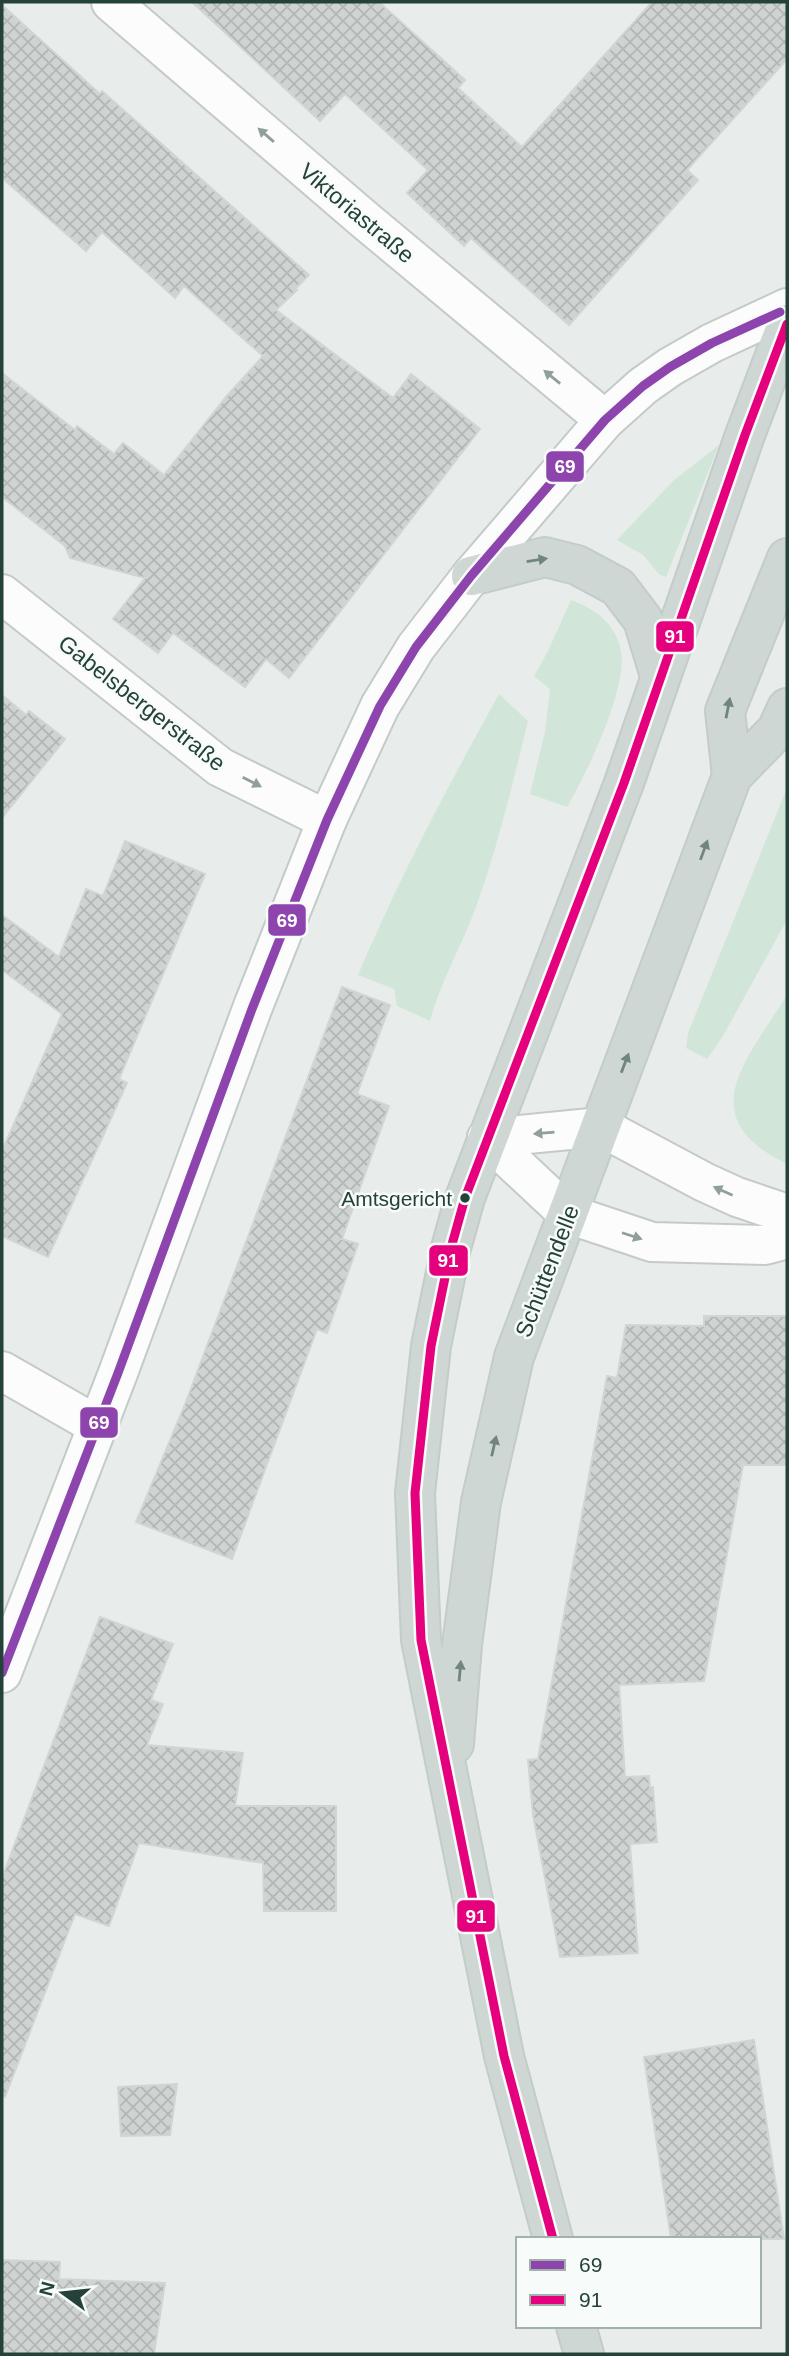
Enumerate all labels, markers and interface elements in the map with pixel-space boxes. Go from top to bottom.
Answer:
one-way arrow [258,128,275,143]
street label: Viktoriastraße [294,158,420,268]
one-way arrow [543,371,561,385]
line badge: 69 [545,450,585,483]
text: 69 [554,456,576,477]
one-way arrow [527,554,549,565]
line badge: 91 [655,620,695,653]
text: 91 [664,626,686,647]
street label: Gabelsbergerstraße [53,630,231,776]
one-way arrow [723,697,734,719]
one-way arrow [242,777,262,788]
one-way arrow [699,840,710,861]
line badge: 69 [267,903,307,937]
text: 69 [276,910,298,931]
one-way arrow [620,1053,631,1074]
one-way arrow [533,1127,555,1138]
one-way arrow [713,1185,733,1197]
place label: Amtsgericht [341,1187,452,1210]
marker: Amtsgericht [458,1191,472,1205]
street label: Schüttendelle [510,1201,584,1341]
one-way arrow [622,1231,643,1241]
line badge: 91 [428,1244,469,1277]
text: 91 [437,1250,459,1271]
line badge: 69 [79,1406,119,1439]
text: 69 [88,1412,110,1433]
one-way arrow [488,1435,499,1457]
one-way arrow [455,1660,466,1682]
line badge: 91 [456,1899,496,1933]
text: 91 [465,1906,487,1927]
legend [516,2237,761,2328]
text: 69 [579,2253,602,2276]
north arrow [28,2258,98,2328]
text: N [35,2279,59,2298]
text: 91 [579,2288,602,2311]

